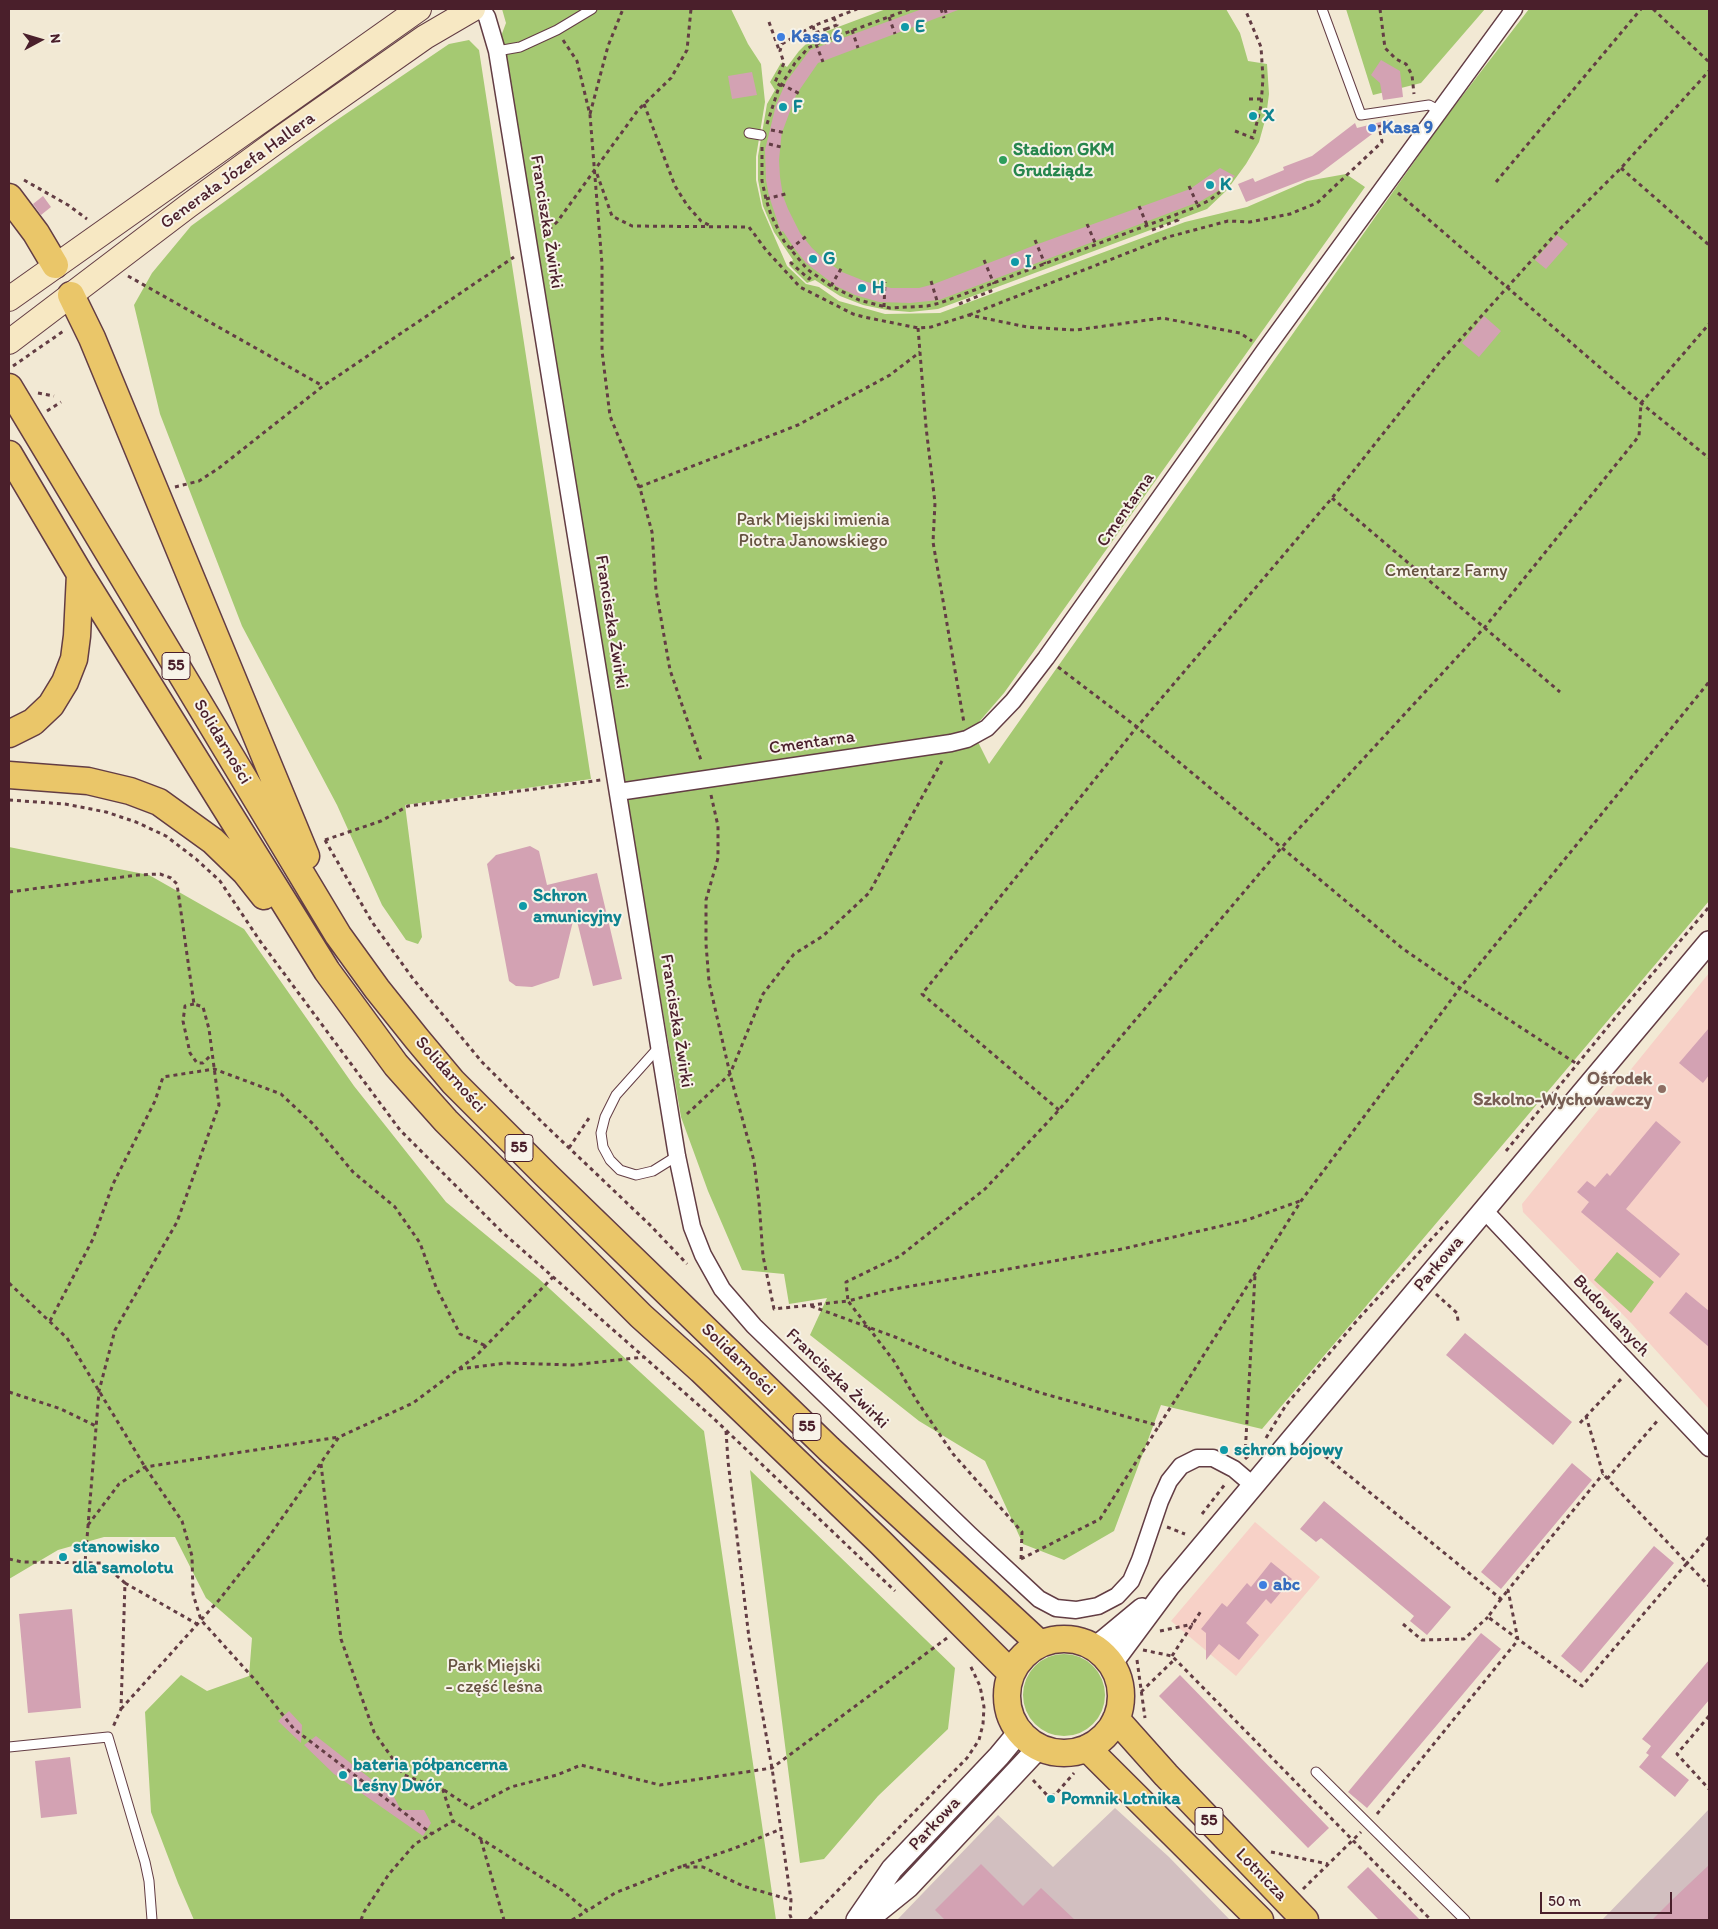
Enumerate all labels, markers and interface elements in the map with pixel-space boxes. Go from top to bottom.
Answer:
north arrow [15,15,65,65]
place label: E [915,16,925,38]
marker: E [899,21,911,33]
place label: Kasa 6 [791,26,842,48]
marker: Kasa 6 [775,31,787,43]
text: N [46,33,64,44]
place label: F [793,96,802,118]
marker: F [777,101,789,113]
place label: X [1263,105,1275,127]
street label: Generała Józefa Hallera [157,108,319,234]
marker: X [1247,110,1259,122]
place label: Kasa 9 [1382,117,1433,139]
marker: Kasa 9 [1366,122,1378,134]
place label: Stadion GKM Grudziądz [1013,139,1115,182]
street label: Franciszka Żwirki [525,154,567,290]
marker: Stadion GKM Grudziądz [997,154,1009,166]
place label: K [1220,174,1232,196]
marker: K [1204,179,1216,191]
place label: G [823,248,835,270]
place label: I [1025,251,1032,273]
marker: G [807,253,819,265]
marker: I [1009,256,1021,268]
place label: H [872,277,884,299]
marker: H [856,282,868,294]
street label: Cmentarna [1092,468,1160,552]
park label: Park Miejski imienia Piotra Janowskiego [736,509,890,552]
street label: Franciszka Żwirki [590,554,632,690]
park label: Cmentarz Farny [1385,560,1507,582]
road number: 55 [162,652,190,679]
street label: Solidarności [188,696,256,788]
street label: Cmentarna [768,726,856,760]
place label: Schron amunicyjny [533,885,621,928]
marker: Schron amunicyjny [517,900,529,912]
street label: Franciszka Żwirki [655,953,697,1089]
street label: Solidarności [410,1032,490,1118]
place label: Ośrodek Szkolno-Wychowawczy [1473,1068,1652,1110]
marker: Ośrodek Szkolno-Wychowawczy [1656,1083,1668,1095]
road number: 55 [505,1134,533,1162]
street label: Parkowa [1409,1232,1469,1296]
street label: Budowlanych [1568,1271,1654,1361]
street label: Solidarności [696,1319,780,1401]
street label: Franciszka Żwirki [781,1324,893,1434]
road number: 55 [793,1414,821,1440]
place label: schron bojowy [1234,1439,1343,1461]
marker: schron bojowy [1218,1444,1230,1456]
place label: stanowisko dla samolotu [73,1536,173,1578]
marker: stanowisko dla samolotu [57,1551,69,1563]
place label: abc [1273,1574,1300,1596]
marker: abc [1257,1579,1269,1591]
park label: Park Miejski - część leśna [445,1655,543,1698]
place label: bateria półpancerna Leśny Dwór [353,1754,508,1796]
marker: bateria półpancerna Leśny Dwór [337,1769,349,1781]
place label: Pomnik Lotnika [1061,1788,1180,1810]
street label: Parkowa [905,1792,965,1856]
marker: Pomnik Lotnika [1045,1793,1057,1805]
road number: 55 [1195,1808,1223,1834]
street label: Lotnicza [1231,1844,1291,1906]
scale bar [1543,1882,1676,1914]
text: 50 m [1548,1892,1581,1910]

